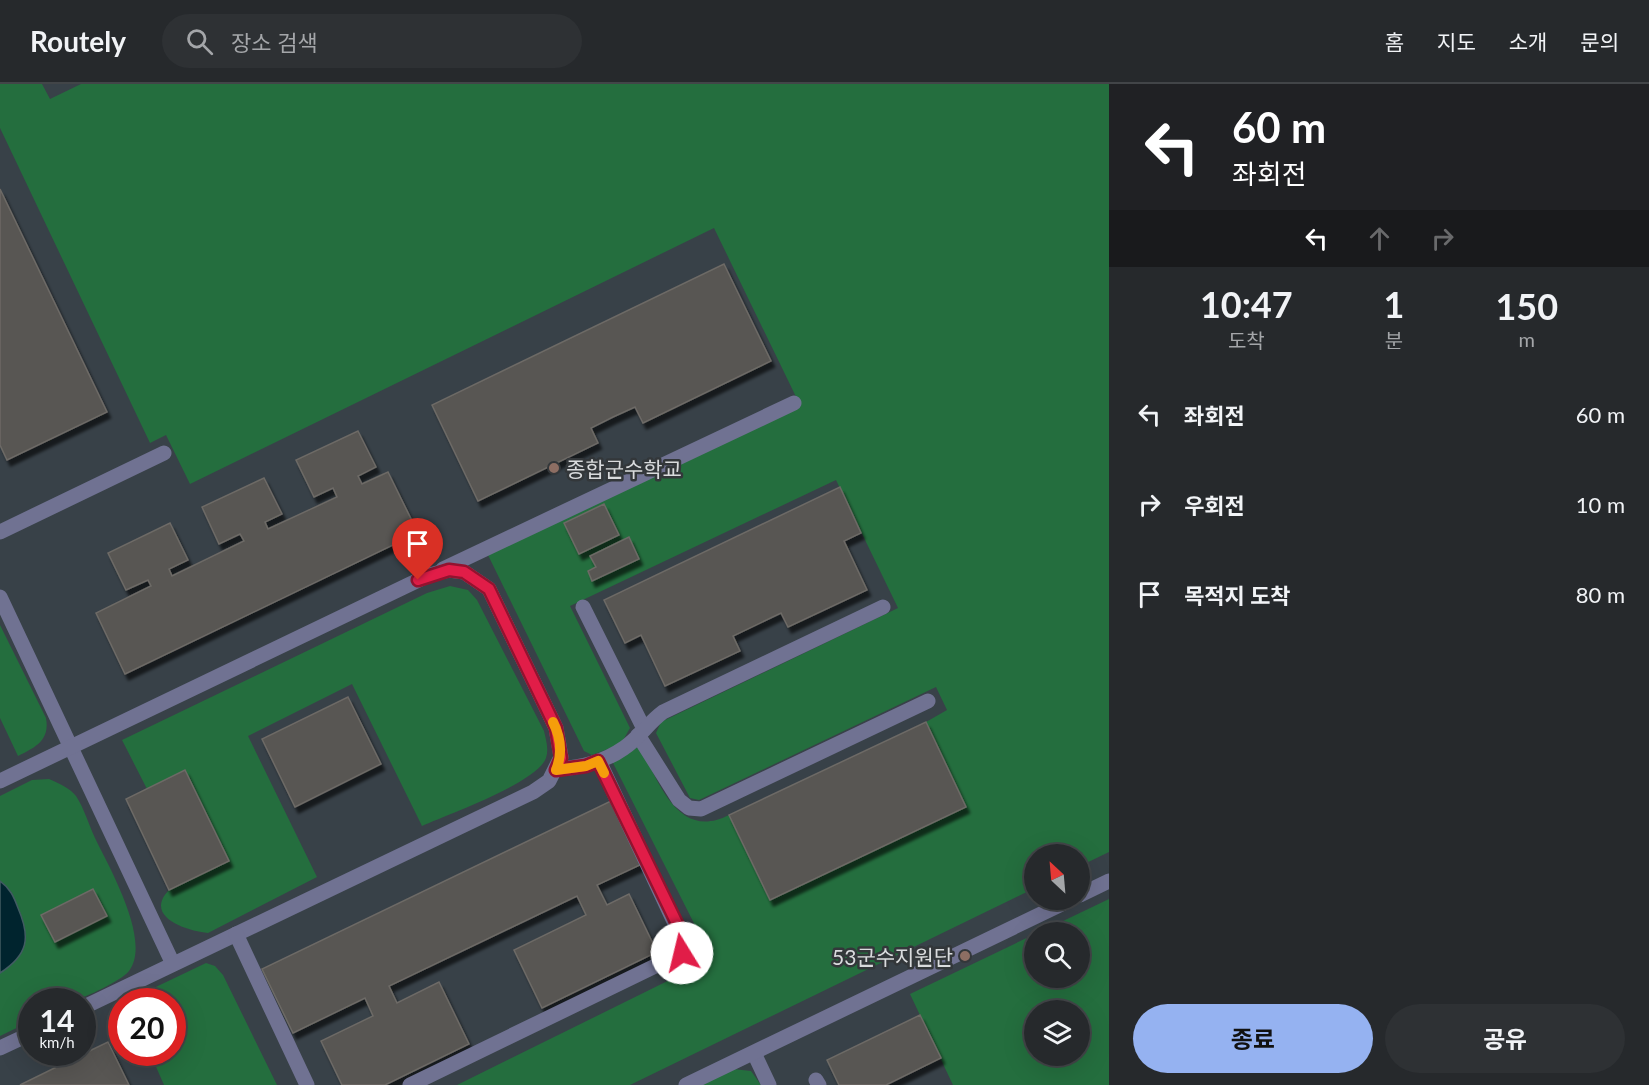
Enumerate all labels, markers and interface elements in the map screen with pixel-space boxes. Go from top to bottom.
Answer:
search box [162,14,582,68]
text: Routely [30,24,126,58]
icon: search [183,25,216,58]
text: 장소 검색 [231,29,318,56]
text: 홈 [1385,29,1404,54]
text: 지도 [1437,29,1476,54]
text: 소개 [1509,29,1547,54]
text: 문의 [1580,29,1619,54]
text: 60 m [1232,102,1326,152]
icon: left [1133,108,1211,186]
text: 좌회전 [1232,157,1307,190]
icon: left [1300,222,1333,255]
icon: ahead [1363,222,1396,255]
icon: right [1426,222,1459,255]
text: 10:47 [1200,282,1293,326]
text: 1 [1384,282,1405,326]
text: 150 [1495,284,1558,328]
text: m [1519,327,1535,351]
text: 도착 [1228,328,1265,352]
text: 분 [1385,328,1403,352]
icon: left [1133,398,1166,431]
text: 60 m [1576,401,1625,428]
text: 좌회전 [1184,402,1245,429]
place label: 종합군수학교 [566,456,682,481]
marker: 종합군수학교 [547,461,561,475]
icon: right [1133,488,1166,521]
text: 10 m [1576,491,1625,518]
text: 우회전 [1184,492,1245,519]
pin [392,518,443,580]
icon: arrive [401,527,434,560]
icon: arrive [1133,578,1166,611]
text: 80 m [1576,581,1625,608]
text: 목적지 도착 [1184,582,1291,609]
north arrow [1024,844,1090,910]
map controls [1024,844,1090,1066]
position arrow [650,921,714,985]
button: search [1024,922,1090,988]
place label: 53군수지원단 [832,944,953,969]
marker: 53군수지원단 [958,949,972,963]
speed limit sign: 20 [108,988,186,1066]
button: layers [1024,1000,1090,1066]
text: 14 [40,1002,74,1038]
button: 종료 [1133,1004,1373,1073]
button: 공유 [1385,1004,1625,1073]
text: km/h [39,1033,75,1051]

